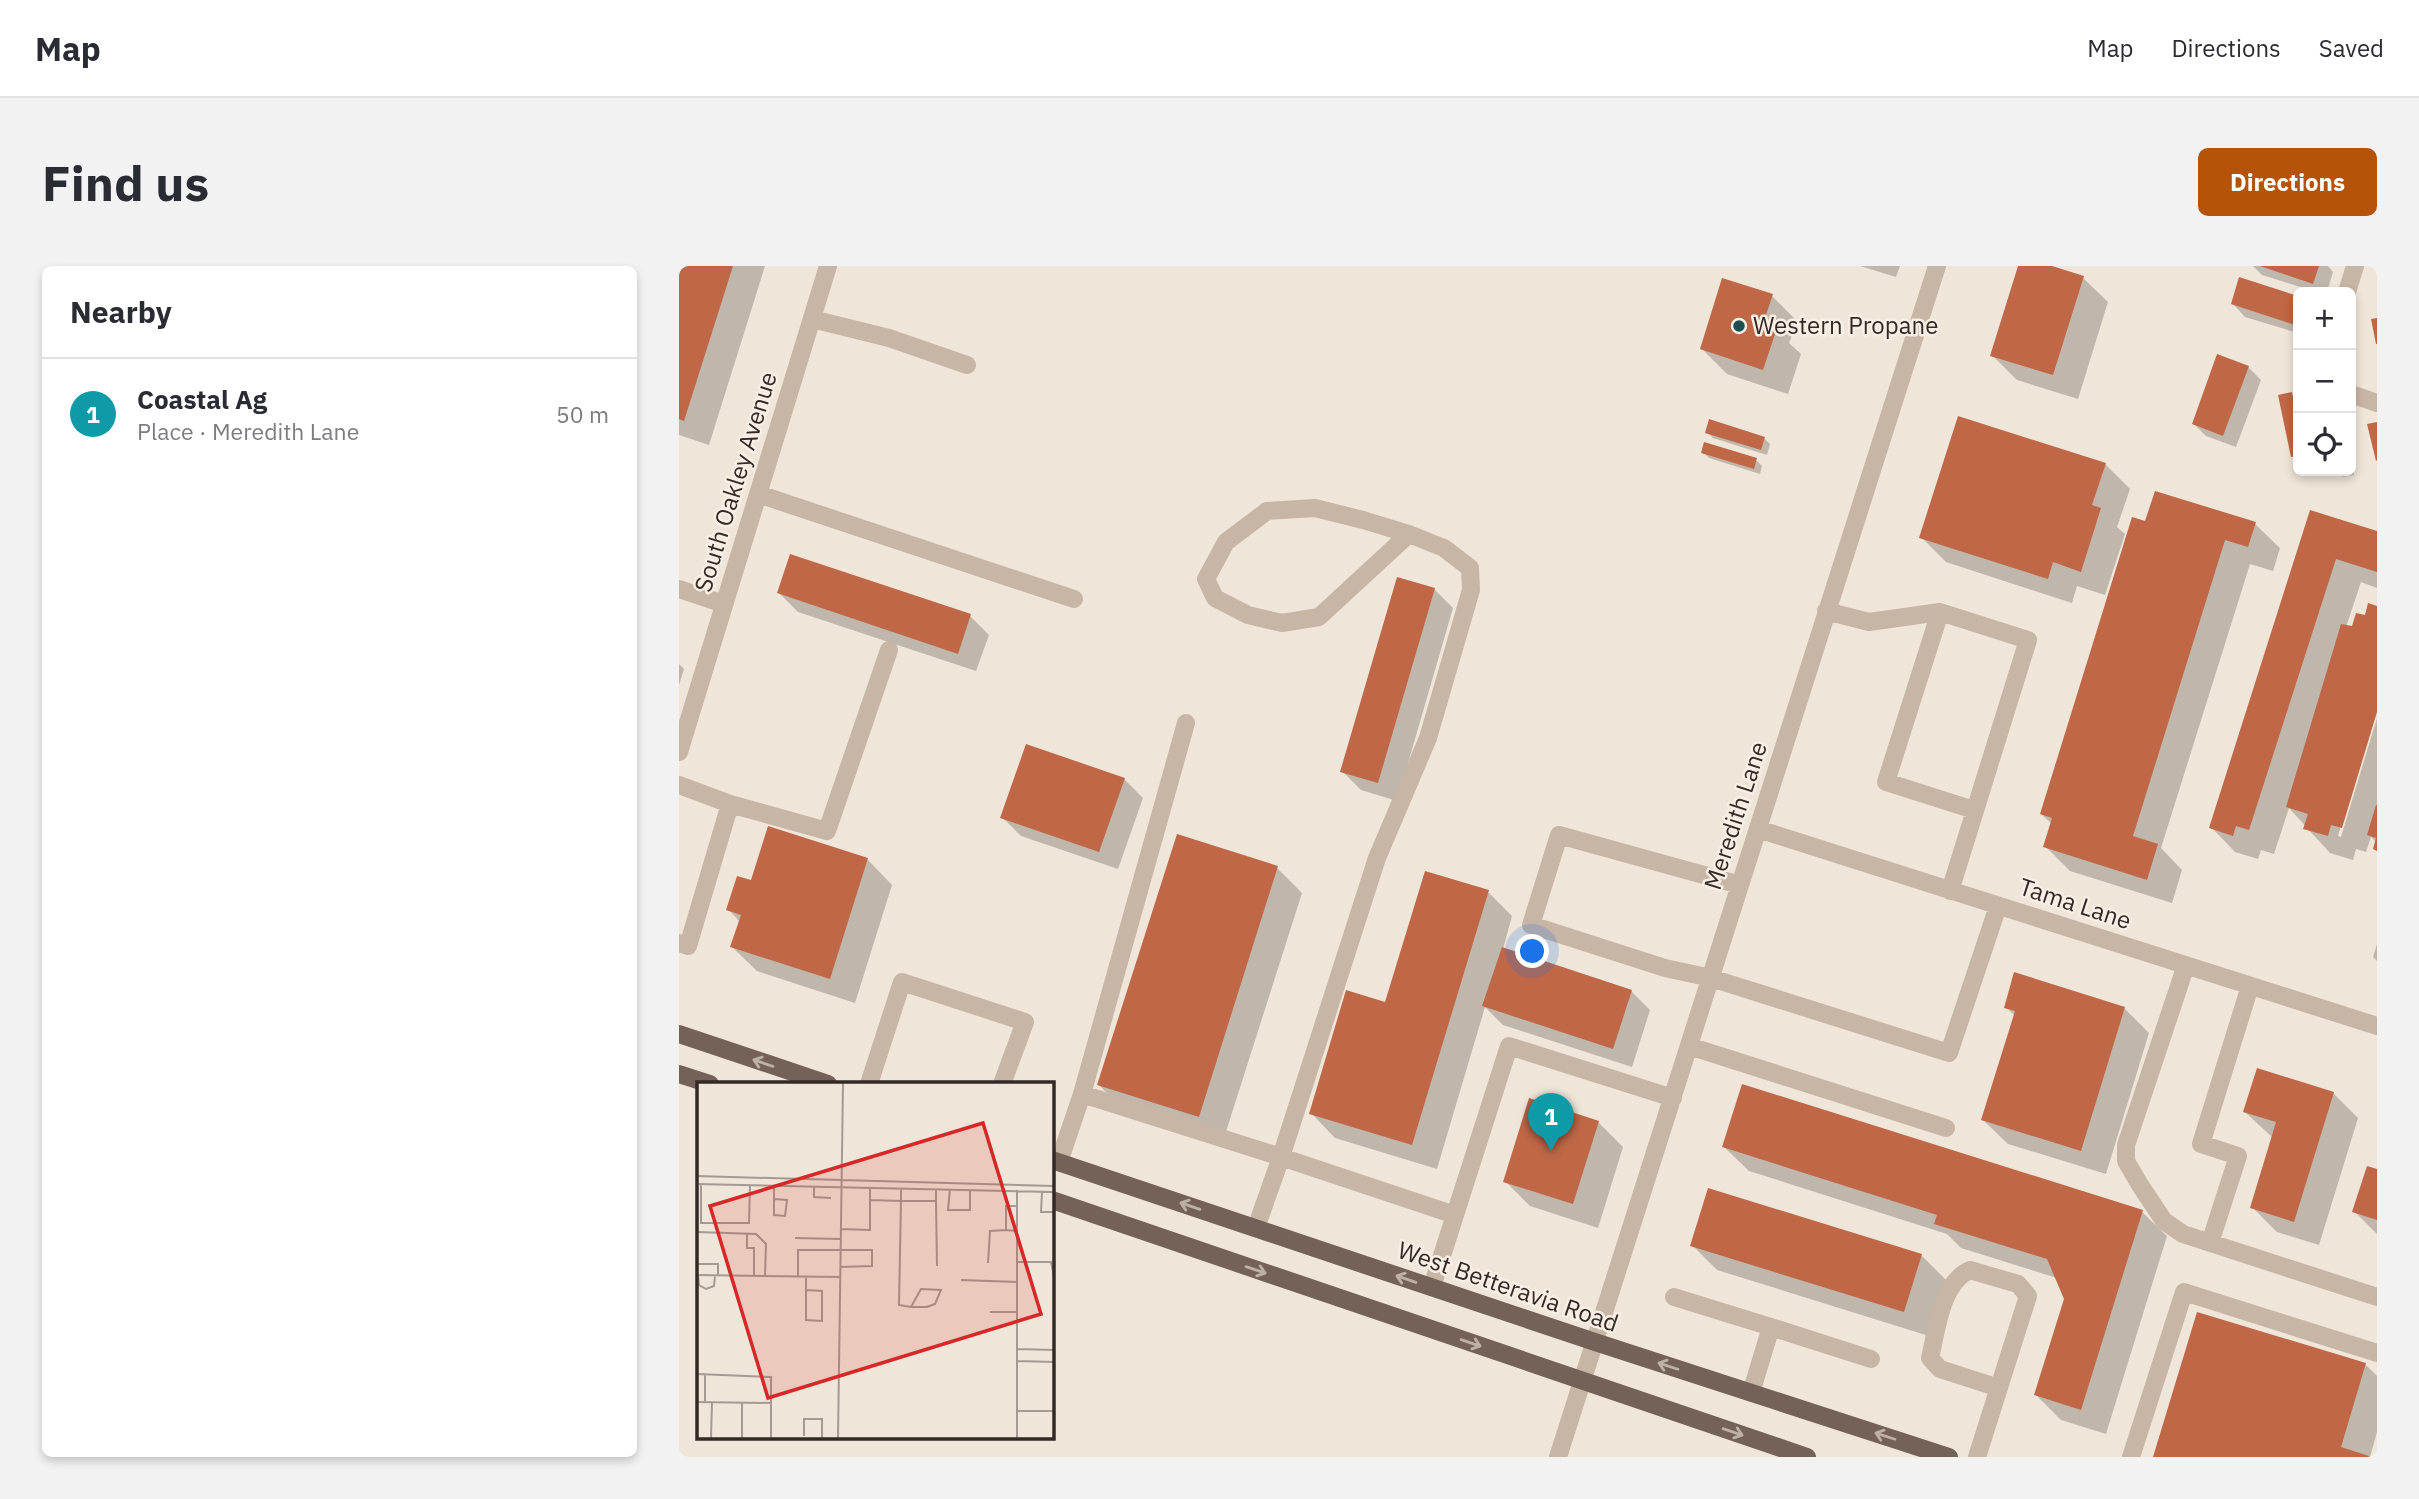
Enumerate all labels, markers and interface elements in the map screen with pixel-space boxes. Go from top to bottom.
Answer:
text: Map [35,27,101,70]
text: Map [2087,32,2133,64]
text: Directions [2171,32,2281,64]
text: Saved [2319,32,2384,64]
button: Directions [2198,148,2377,216]
text: Find us [42,151,209,214]
map controls [2293,287,2356,476]
button: + [2293,287,2356,350]
text: Nearby [70,292,172,331]
place label: Western Propane [1753,309,1938,341]
marker: Western Propane [1731,318,1747,334]
button: − [2293,350,2356,413]
street label: South Oakley Avenue [686,368,784,596]
text: Coastal Ag [137,382,267,416]
text: 1 [86,399,100,429]
text: 50 m [556,399,609,429]
button: locate [2293,413,2356,476]
text: Place · Meredith Lane [137,416,359,446]
street label: Meredith Lane [1696,738,1774,894]
street label: Tama Lane [2015,870,2135,936]
your location [1515,934,1549,968]
one-way arrow [752,1055,774,1068]
inset map [697,1082,1053,1440]
pin: 1 [1528,1093,1574,1151]
one-way arrow [1179,1199,1201,1212]
street label: West Betteravia Road [1394,1233,1623,1339]
one-way arrow [1244,1265,1266,1277]
one-way arrow [1395,1271,1417,1284]
one-way arrow [1460,1337,1482,1350]
one-way arrow [1657,1359,1679,1372]
one-way arrow [1721,1427,1743,1439]
one-way arrow [1874,1429,1896,1441]

